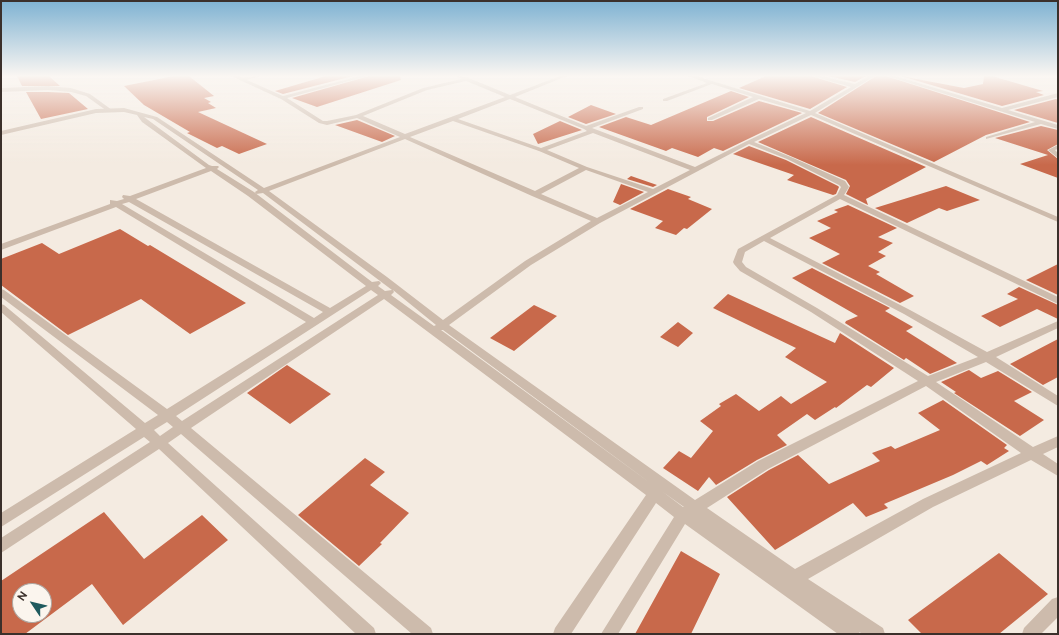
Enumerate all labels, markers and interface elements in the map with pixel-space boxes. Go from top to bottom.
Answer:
north arrow [12,583,52,623]
text: N [15,589,30,604]

